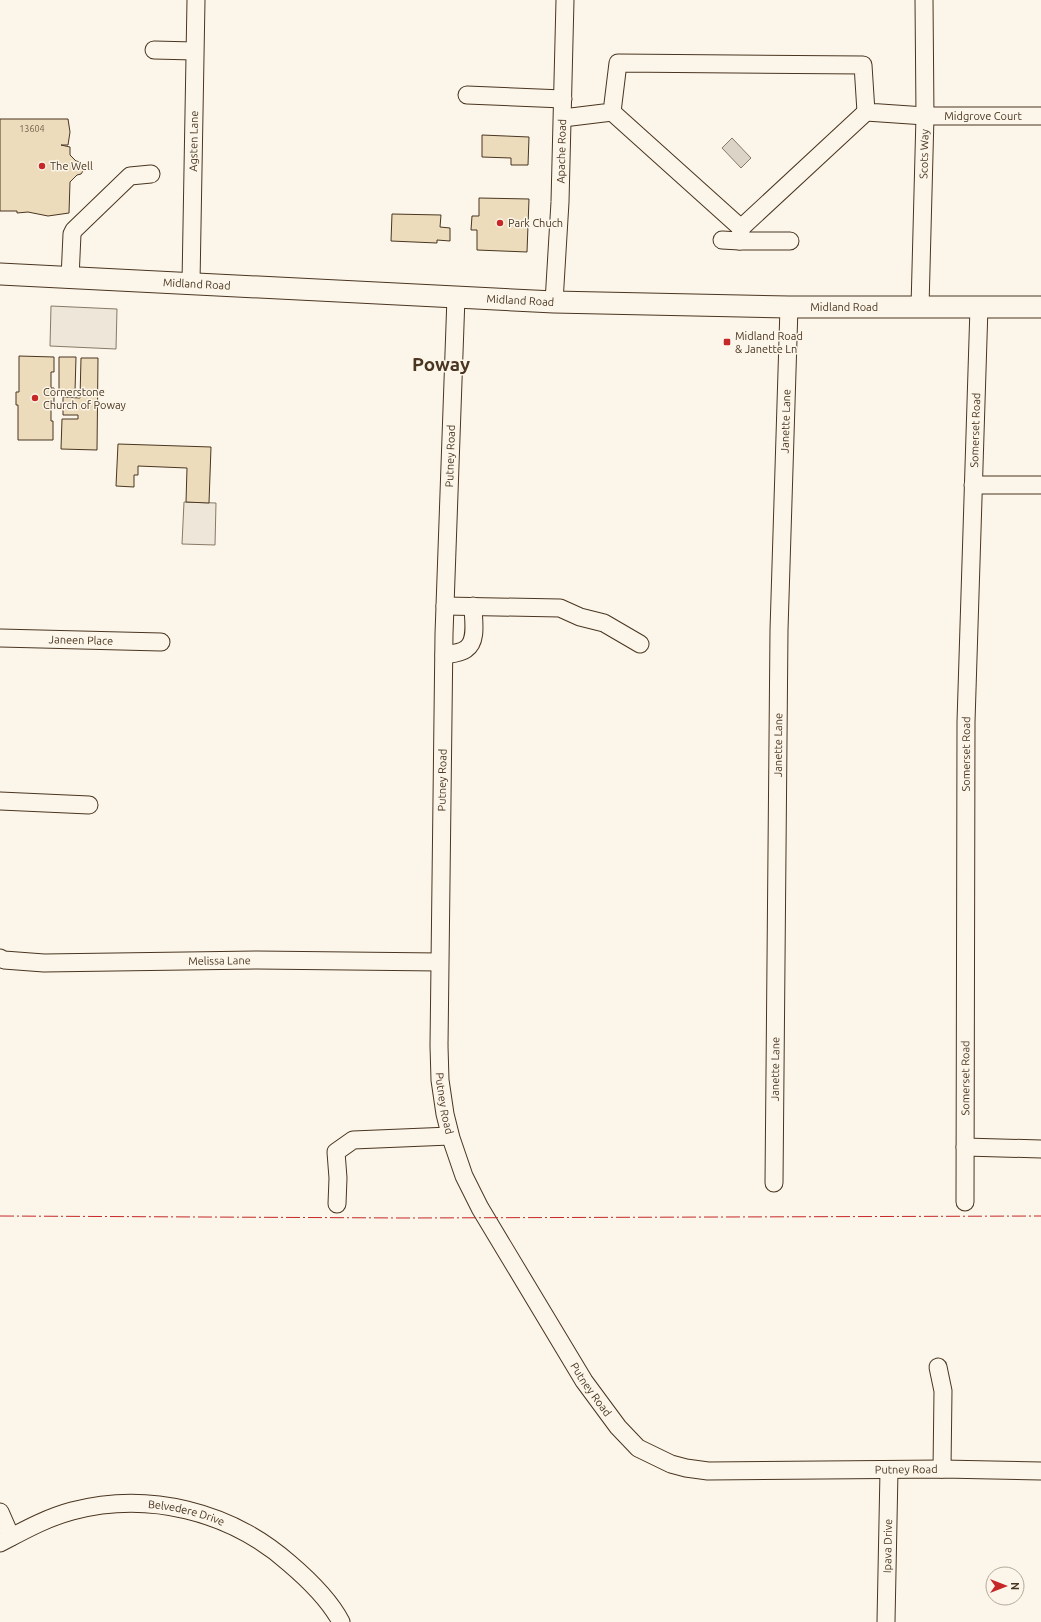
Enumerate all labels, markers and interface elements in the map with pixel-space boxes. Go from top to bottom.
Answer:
street label: Agsten Lane [187,110,200,172]
street label: Midgrove Court [944,110,1022,122]
street label: Apache Road [554,119,568,184]
house number: 13604 [19,124,45,134]
street label: Scots Way [917,128,931,179]
place label: The Well [50,160,93,172]
marker: The Well [37,161,47,171]
place label: Park Chuch [508,217,563,229]
marker: Park Chuch [495,218,505,228]
street label: Midland Road [163,276,231,292]
street label: Midland Road [486,293,555,308]
street label: Midland Road [810,301,878,313]
place label: Midland Road & Janette Ln [735,330,803,355]
marker: Midland Road & Janette Ln [722,337,732,347]
district label: Poway [412,353,470,375]
place label: Cornerstone Church of Poway [43,386,127,411]
street label: Janette Lane [778,389,792,453]
street label: Somerset Road [968,392,982,468]
marker: Cornerstone Church of Poway [30,393,40,403]
street label: Putney Road [443,424,457,488]
street label: Janeen Place [49,633,113,647]
street label: Janette Lane [772,713,784,777]
street label: Somerset Road [960,716,972,792]
street label: Putney Road [435,749,449,811]
street label: Melissa Lane [188,954,251,967]
street label: Janette Lane [769,1037,781,1101]
street label: Somerset Road [959,1040,971,1116]
street label: Putney Road [434,1072,456,1136]
street label: Putney Road [568,1360,614,1419]
street label: Putney Road [875,1463,938,1476]
street label: Belvedere Drive [148,1498,227,1528]
street label: Ipava Drive [881,1519,894,1573]
north arrow [985,1566,1025,1606]
text: N [1009,1582,1021,1590]

